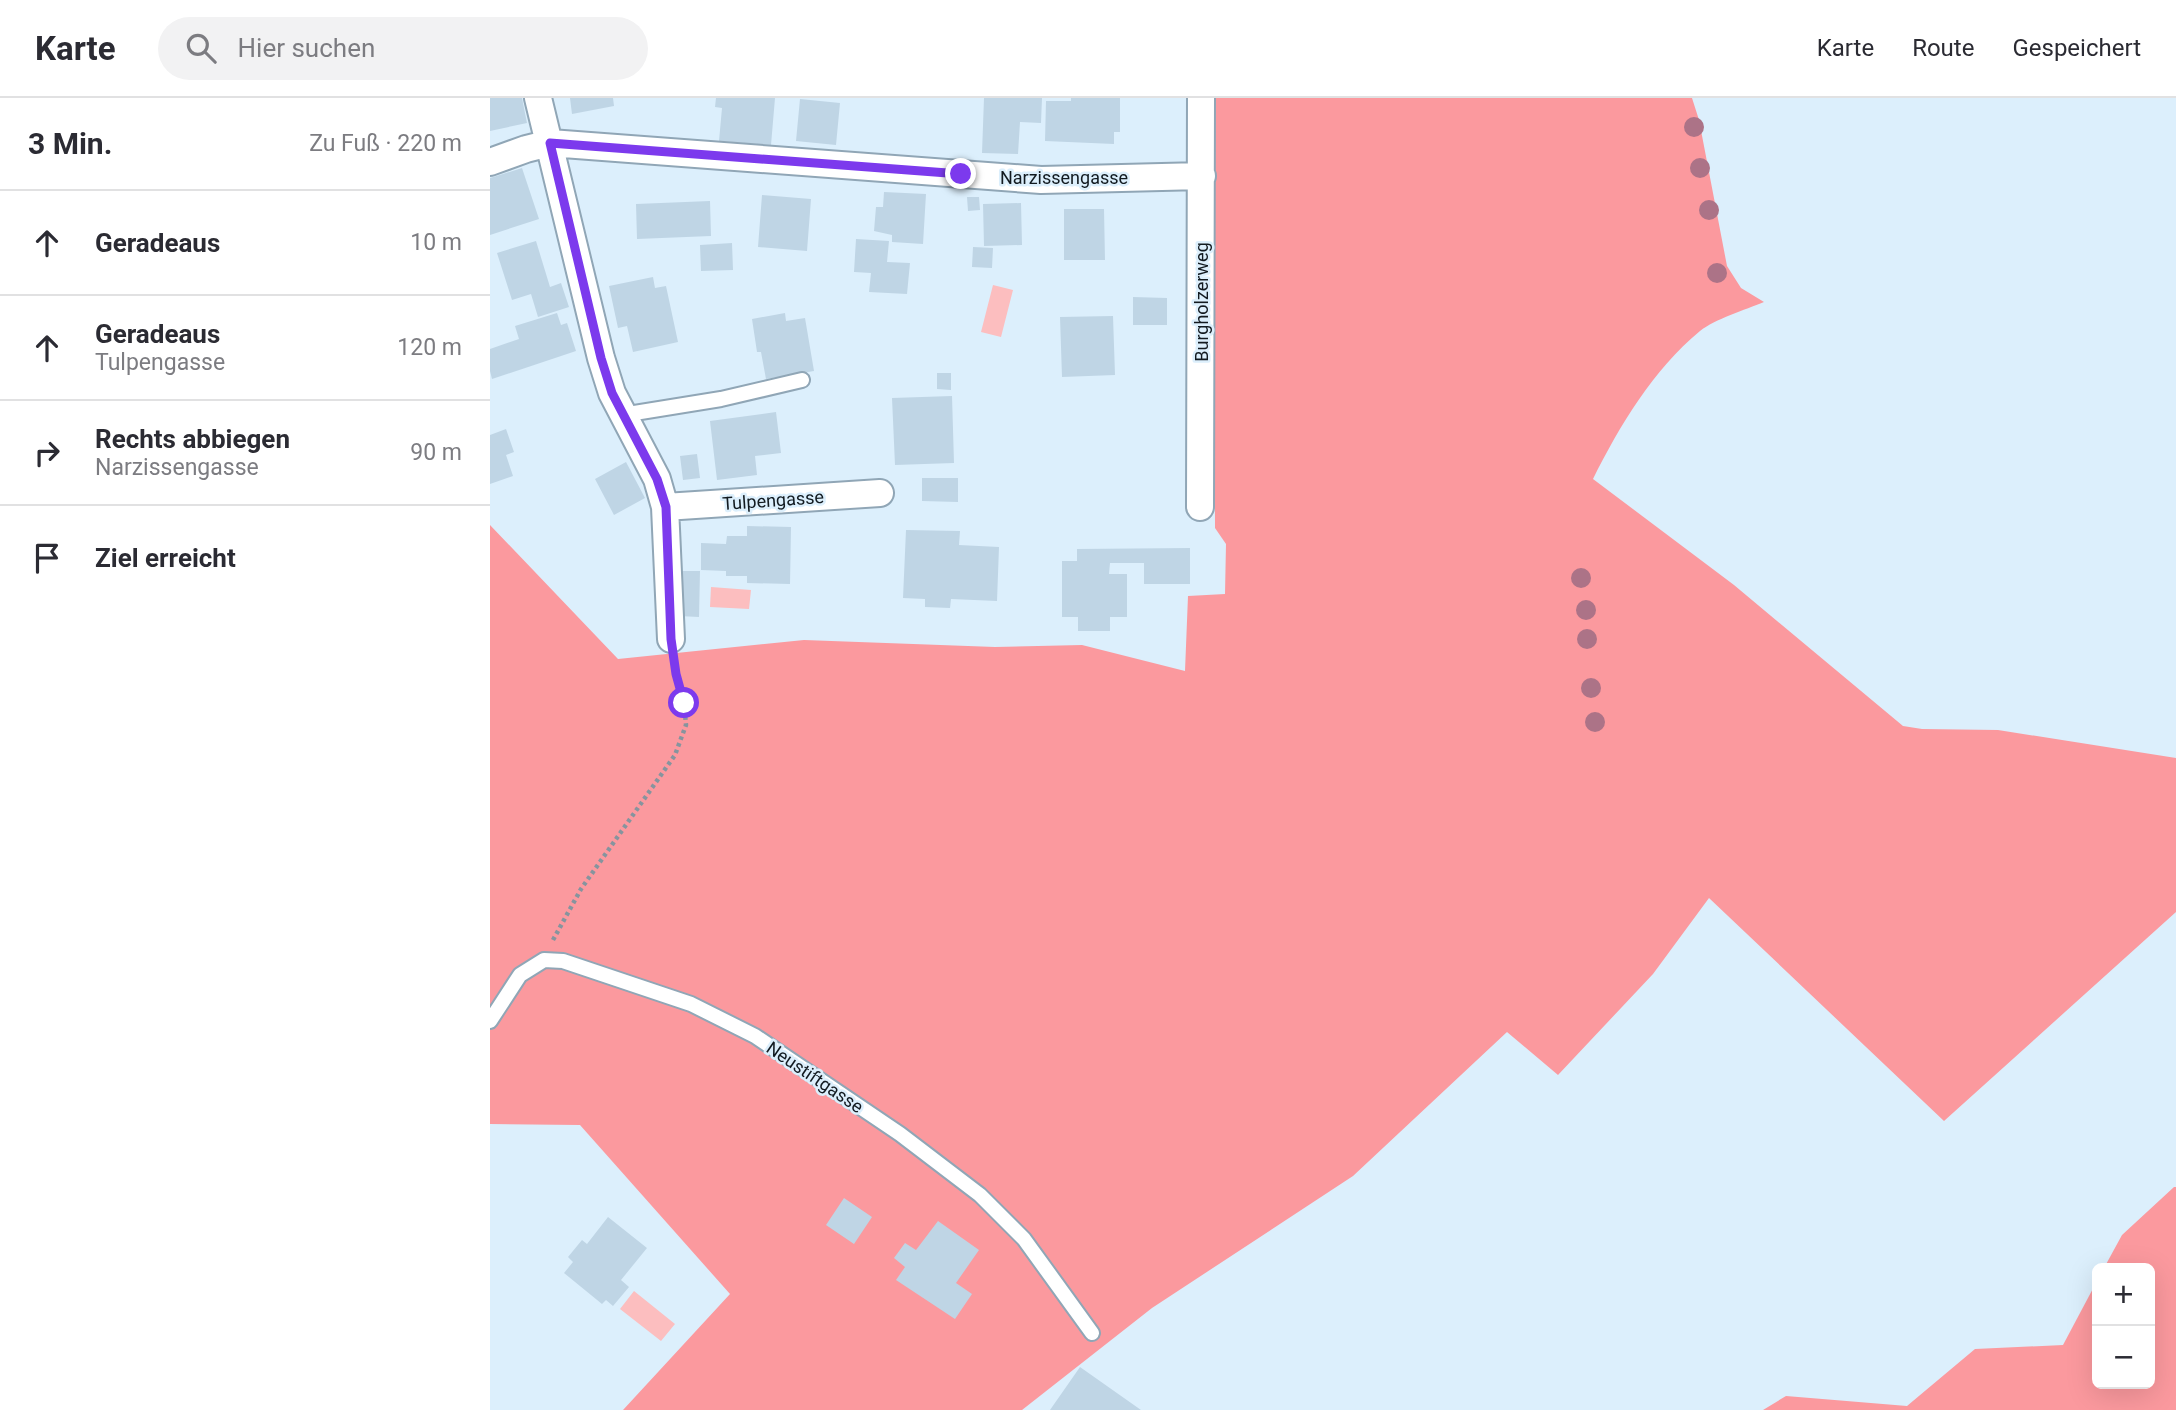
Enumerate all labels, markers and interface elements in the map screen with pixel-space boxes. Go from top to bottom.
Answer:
search box [158,17,648,80]
text: Karte [35,29,116,68]
icon: search [182,29,220,67]
text: Hier suchen [238,33,375,63]
text: Karte [1817,34,1874,62]
text: Route [1912,34,1974,62]
text: Gespeichert [2012,34,2141,62]
text: 3 Min. [28,126,112,161]
text: Zu Fuß · 220 m [309,130,462,157]
route end [945,158,976,189]
street label: Narzissengasse [1000,167,1128,188]
icon: ahead [28,224,66,262]
text: Geradeaus [95,228,220,258]
text: 10 m [410,229,462,256]
street label: Burgholzerweg [1191,242,1212,362]
text: Geradeaus [95,319,220,349]
icon: ahead [28,329,66,367]
text: 120 m [397,334,462,361]
text: Tulpengasse [95,349,225,376]
text: Rechts abbiegen [95,424,290,454]
icon: right [28,434,66,472]
text: 90 m [410,439,462,466]
text: Narzissengasse [95,454,259,481]
street label: Tulpengasse [721,486,825,514]
icon: arrive [28,539,66,577]
text: Ziel erreicht [95,543,236,573]
route start [668,687,699,718]
street label: Neustiftgasse [763,1037,867,1117]
map controls [2092,1263,2155,1389]
button: + [2092,1263,2155,1326]
button: − [2092,1326,2155,1389]

